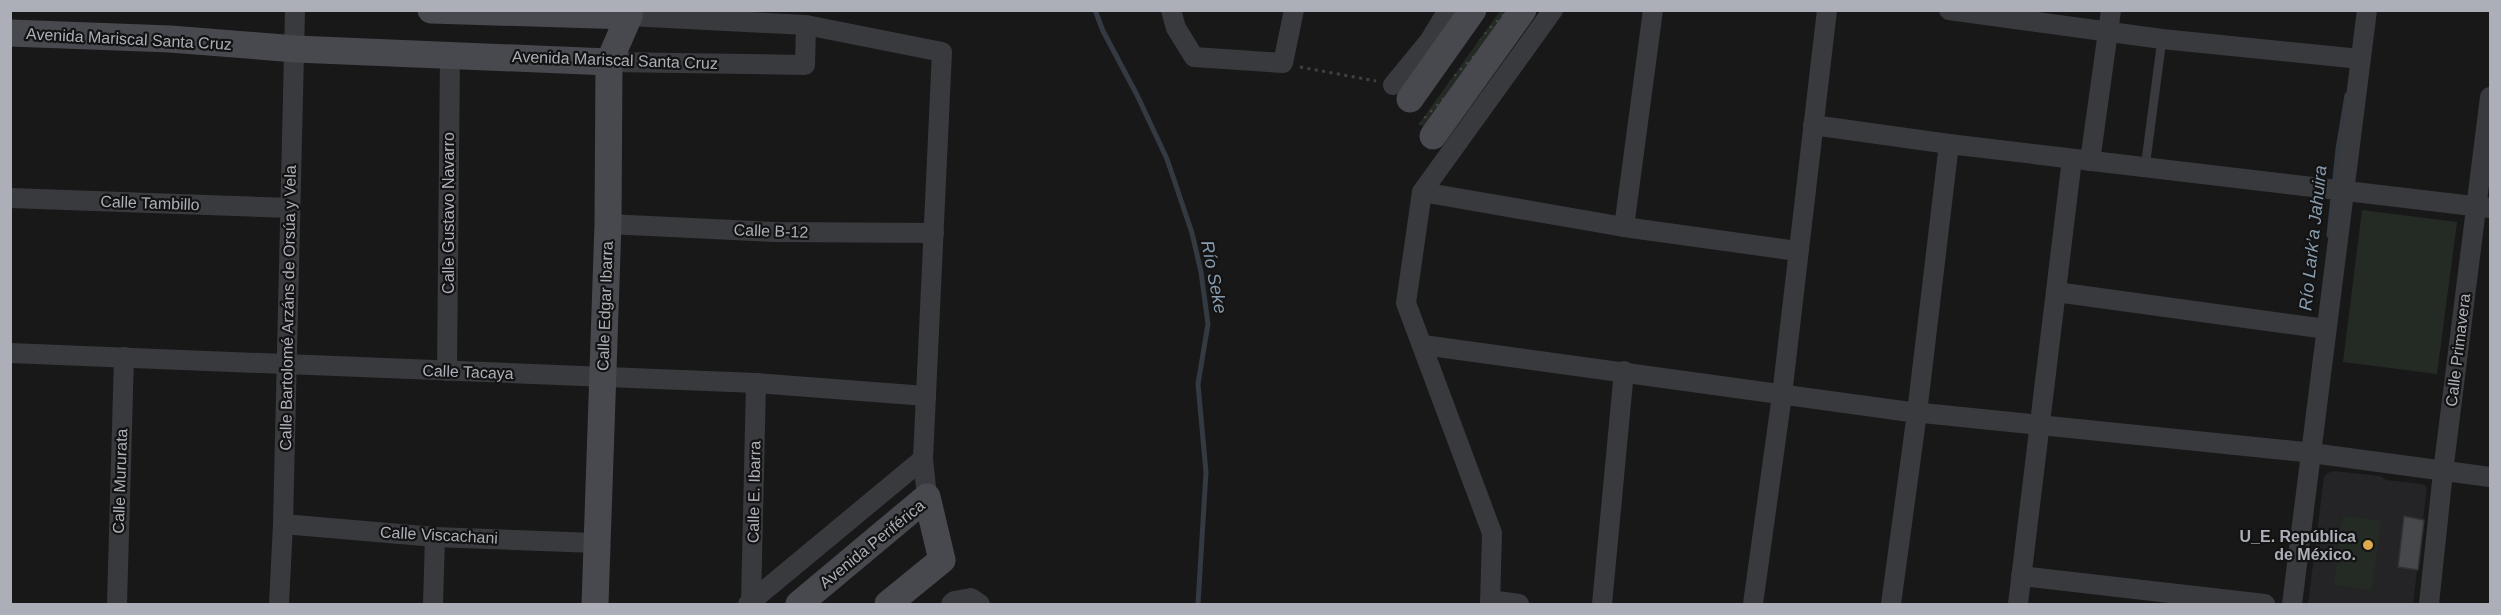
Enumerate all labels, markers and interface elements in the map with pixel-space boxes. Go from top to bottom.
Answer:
street label: Avenida Mariscal Santa Cruz [26,25,232,53]
street label: Avenida Mariscal Santa Cruz [512,48,718,72]
street label: Calle Gustavo Navarro [440,132,457,294]
water label: Río Lark’a Jahuira [2295,164,2331,312]
street label: Calle Bartolomé Arzáns de Orsúa y Vela [277,165,299,451]
street label: Calle Tambillo [100,193,200,213]
street label: Calle B-12 [733,221,809,241]
water label: Río Seke [1197,239,1231,315]
street label: Calle Edgar Ibarra [594,241,616,371]
street label: Calle Primavera [2443,292,2473,408]
street label: Calle Tacaya [422,362,514,382]
street label: Calle Mururata [110,428,130,534]
street label: Calle E. Ibarra [745,441,763,543]
street label: Avenida Periférica [816,497,928,591]
street label: Calle Viscachani [380,523,498,547]
place label: U_E. República de México. [2240,528,2356,563]
marker: U_E. República de México. [2361,538,2375,552]

